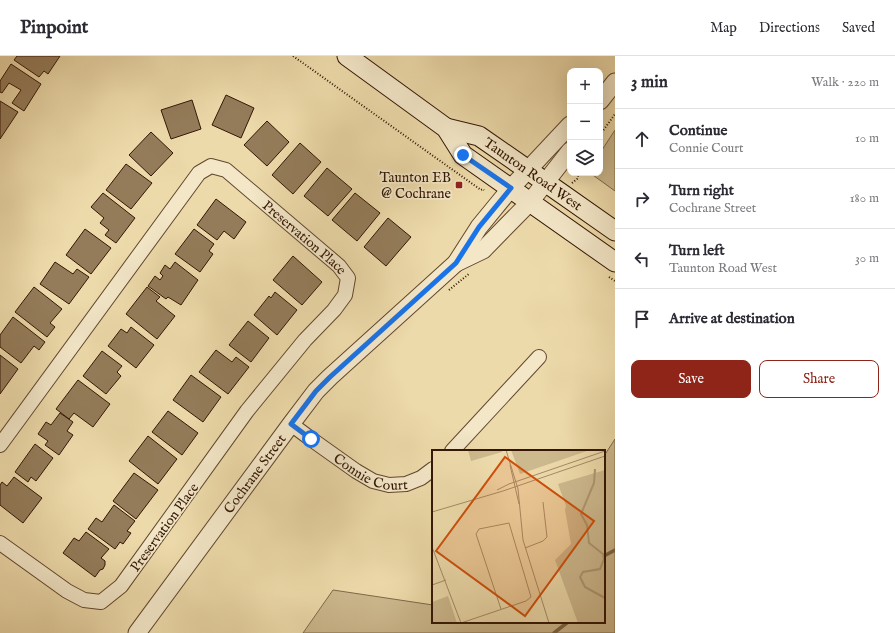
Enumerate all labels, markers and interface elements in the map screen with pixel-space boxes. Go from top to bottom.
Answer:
text: Pinpoint [20,16,88,40]
text: Map [710,19,737,37]
text: Directions [759,19,820,37]
text: Saved [842,19,875,37]
map controls [567,68,603,176]
button: + [567,68,603,104]
text: 3 min [631,72,668,93]
text: Walk · 220 m [811,74,879,91]
button: − [567,104,603,140]
text: Continue [669,121,727,140]
icon: ahead [631,128,653,150]
text: 10 m [855,130,879,147]
street label: Taunton Road West [480,134,586,215]
button: layers [567,140,603,176]
text: Connie Court [669,140,744,157]
route end [454,146,472,164]
place label: Taunton EB @ Cochrane [379,169,452,203]
marker: Taunton EB @ Cochrane [454,180,464,190]
text: Turn right [669,181,734,200]
icon: right [631,188,653,210]
text: 180 m [850,190,879,207]
street label: Preservation Place [258,197,351,279]
text: Cochrane Street [669,200,756,217]
text: Turn left [669,241,725,260]
icon: left [631,248,653,270]
text: 30 m [855,250,879,267]
text: Taunton Road West [669,260,777,277]
icon: arrive [631,308,653,330]
text: Arrive at destination [669,309,795,328]
button: Save [631,360,751,398]
button: Share [759,360,879,398]
route start [302,430,320,448]
street label: Cochrane Street [220,431,291,517]
street label: Connie Court [330,450,408,495]
inset map [432,450,605,623]
street label: Preservation Place [127,479,203,575]

